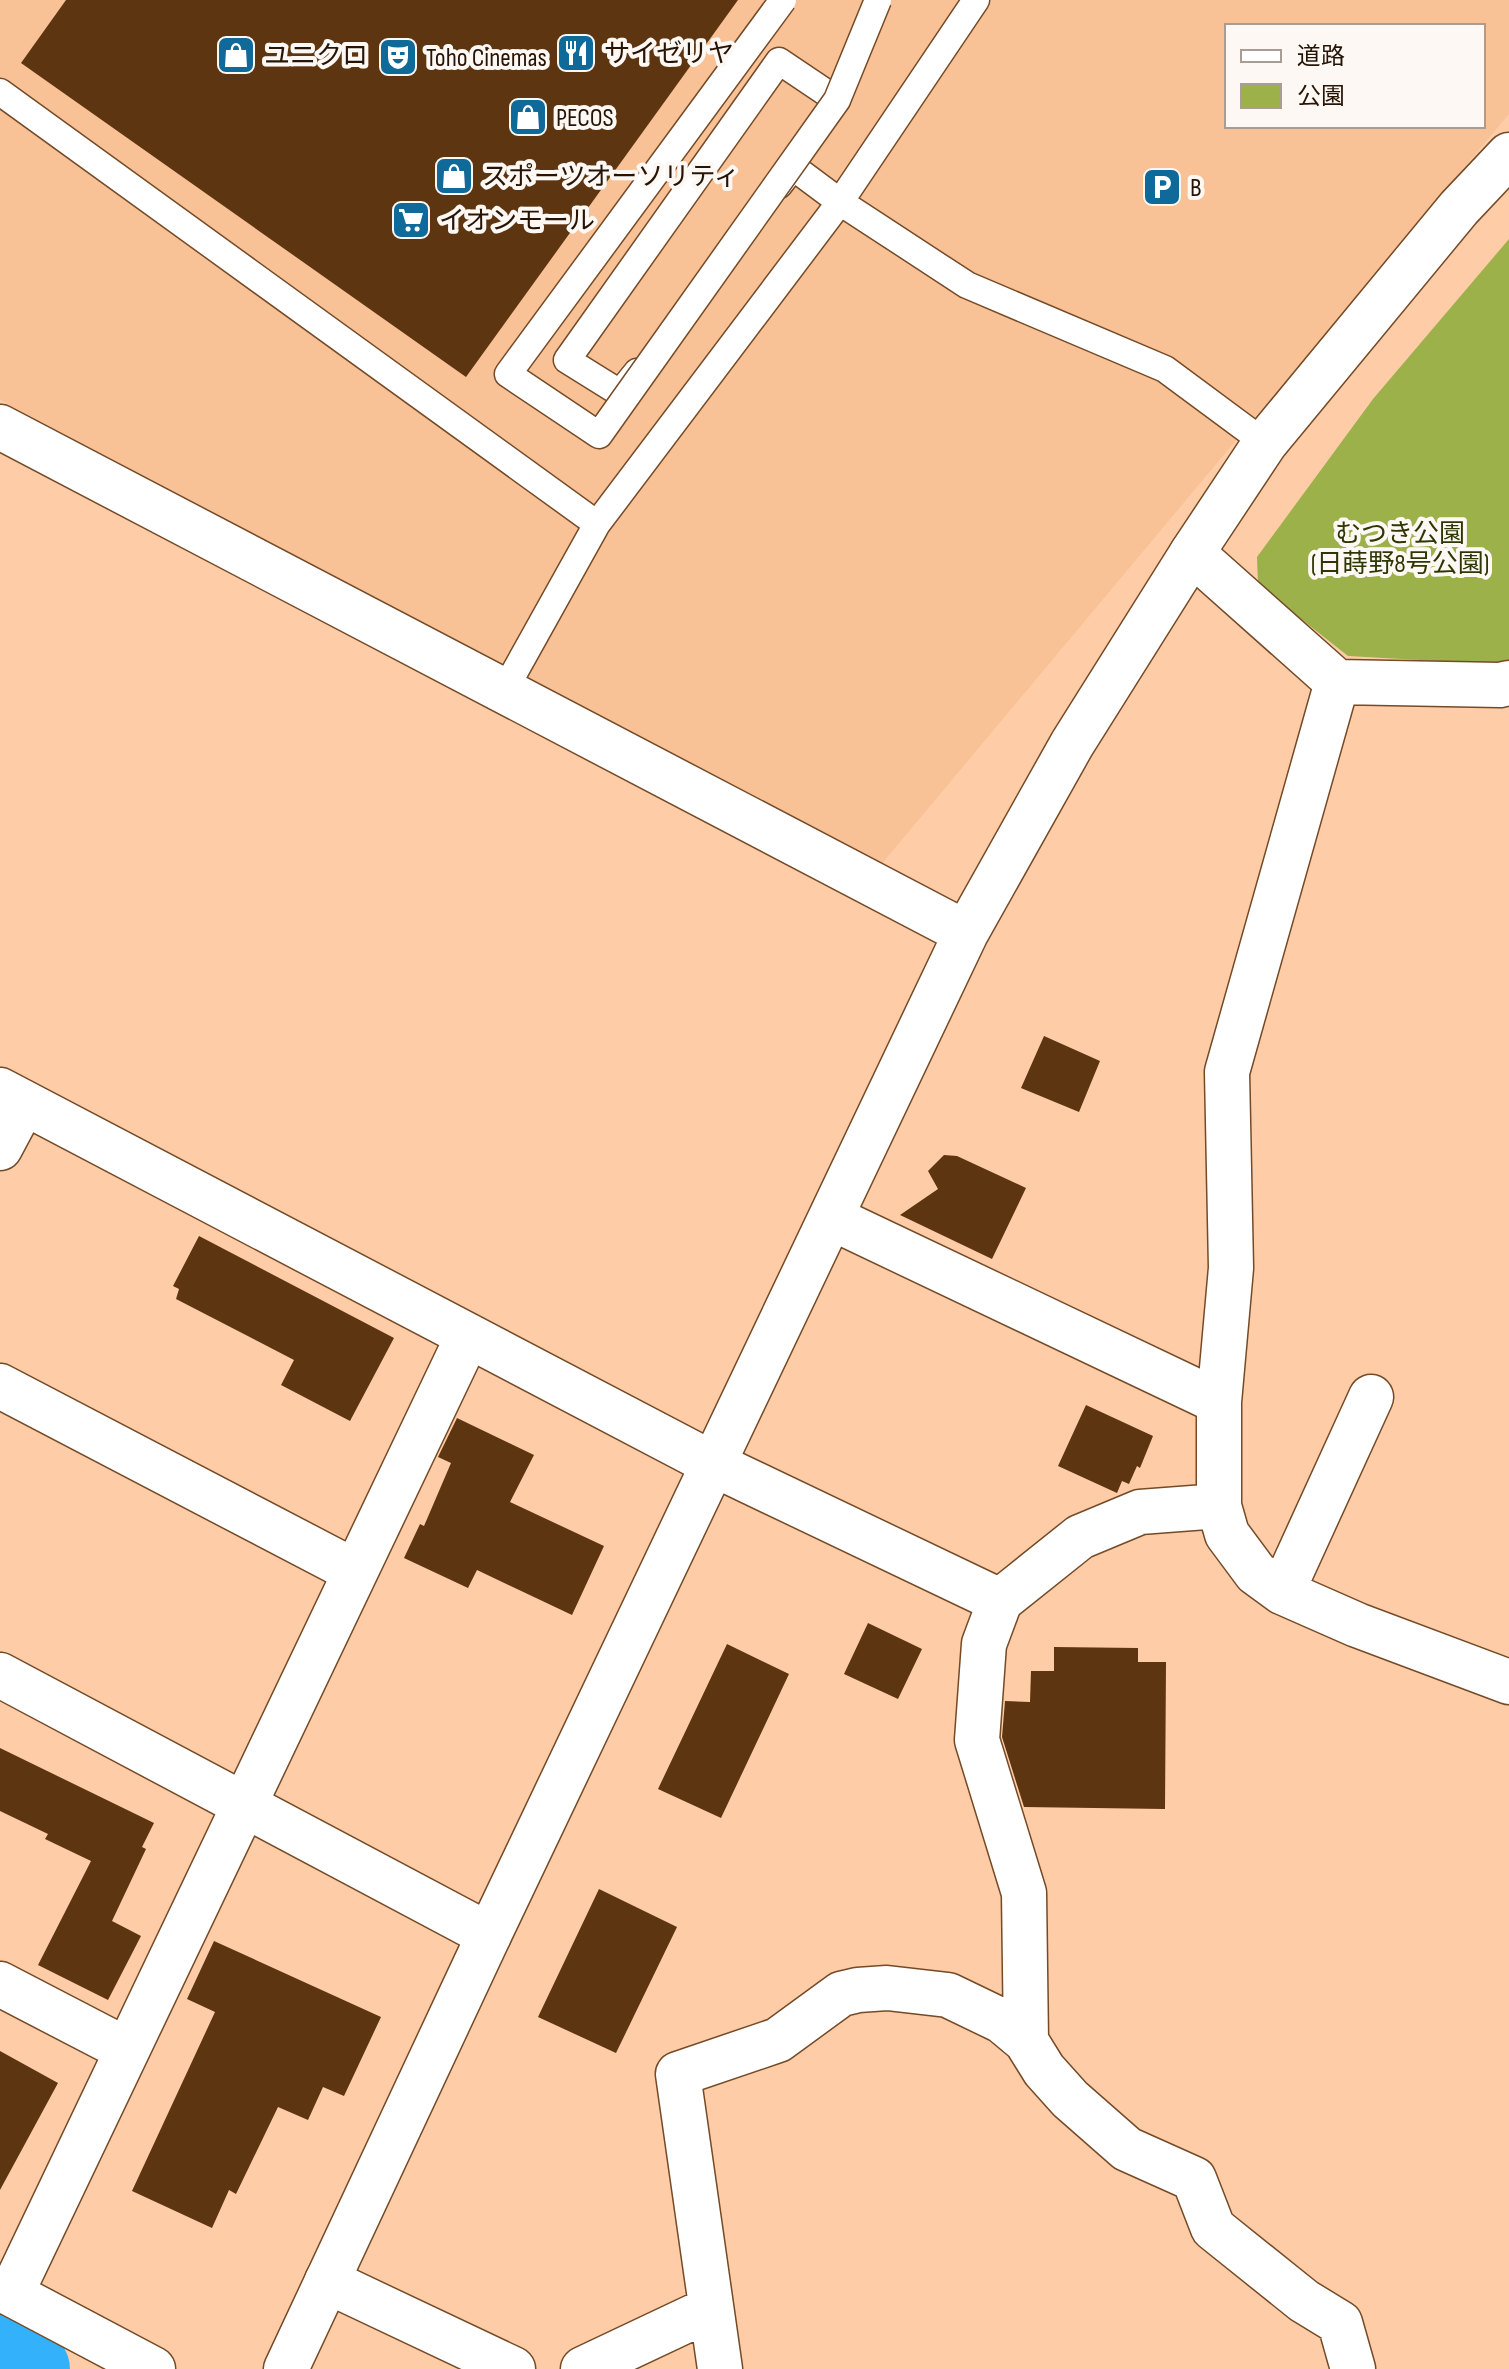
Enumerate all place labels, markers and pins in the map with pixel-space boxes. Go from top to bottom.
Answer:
restaurant icon: サイゼリヤ [555,32,597,74]
shop icon: ユニクロ [215,34,257,76]
theatre icon: Toho Cinemas [377,36,419,78]
place label: サイゼリヤ [604,39,734,70]
place label: ユニクロ [264,41,368,72]
place label: Toho Cinemas [426,43,547,74]
shop icon: PECOS [507,96,549,138]
place label: PECOS [556,103,614,134]
shop icon: スポーツオーソリティ [433,155,475,197]
place label: スポーツオーソリティ [482,162,740,193]
parking icon: B [1141,166,1183,208]
place label: B [1190,173,1202,204]
supermarket icon: イオンモール [390,199,432,241]
place label: イオンモール [439,206,595,237]

